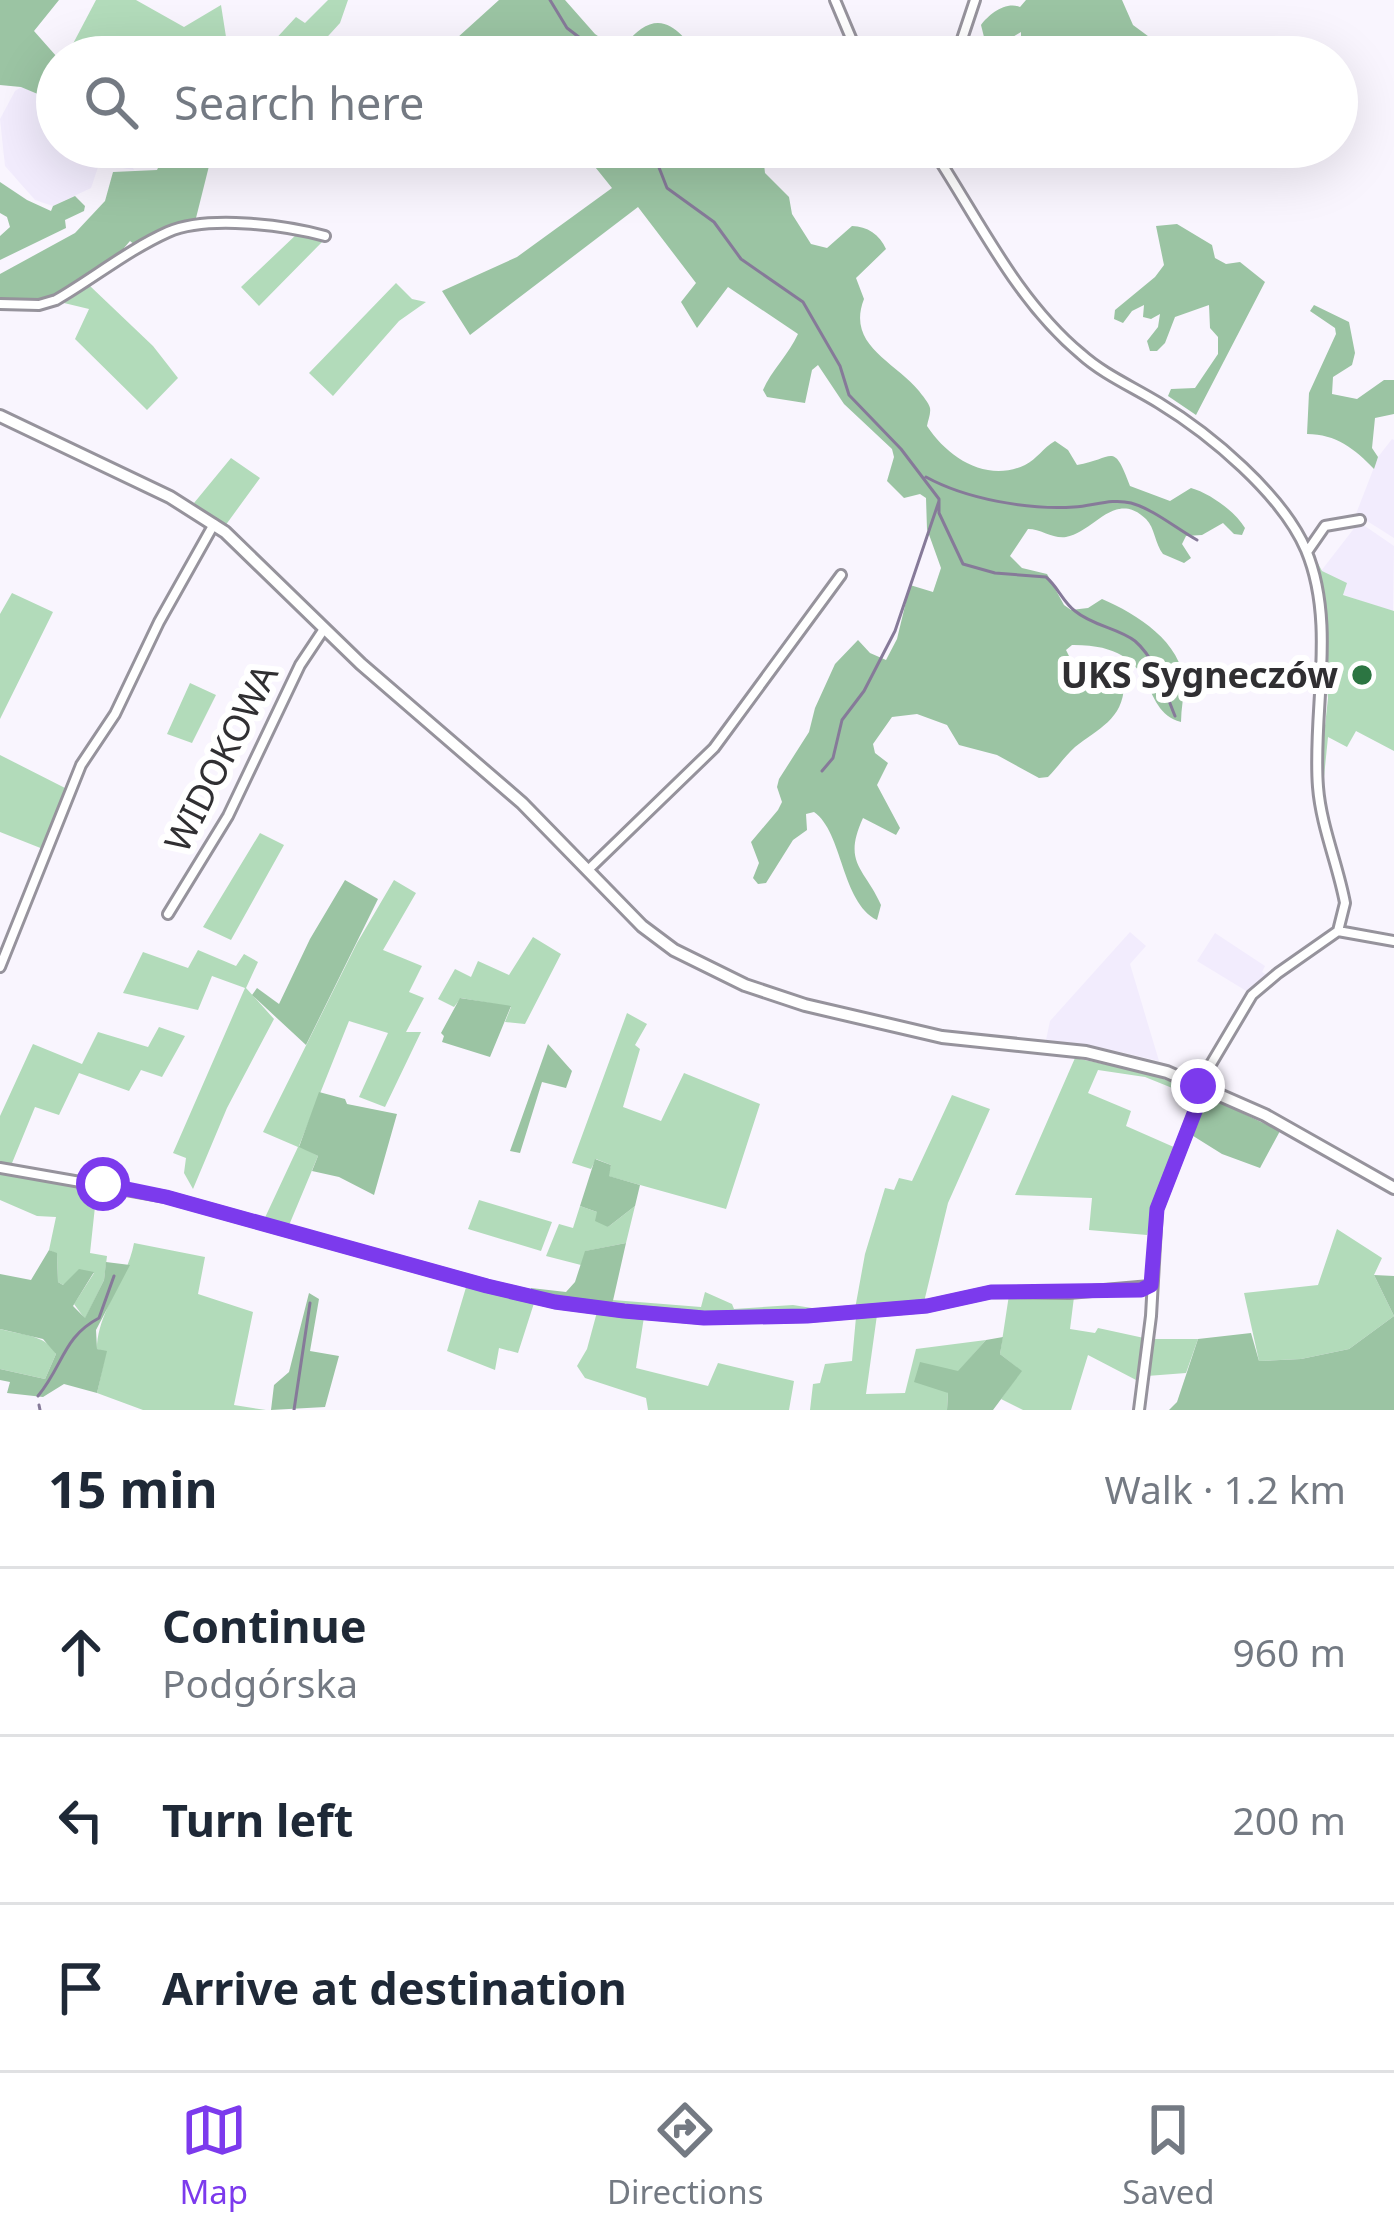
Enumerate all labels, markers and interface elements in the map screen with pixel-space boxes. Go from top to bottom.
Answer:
search box [36,36,1358,168]
icon: search [78,69,144,135]
text: Search here [174,72,424,133]
place label: UKS Sygneczów [1061,650,1338,699]
street label: WIDOKOWA [152,656,289,860]
marker: UKS Sygneczów [1349,662,1375,688]
route end [1171,1059,1225,1113]
route start [76,1157,130,1211]
text: 15 min [48,1453,218,1523]
text: Walk · 1.2 km [1105,1462,1346,1515]
text: Continue [162,1595,367,1656]
icon: ahead [48,1619,114,1685]
text: 960 m [1232,1625,1346,1678]
text: Podgórska [162,1656,358,1709]
icon: left [48,1787,114,1853]
text: Turn left [162,1789,353,1850]
text: 200 m [1232,1793,1346,1846]
icon: arrive [48,1955,114,2021]
text: Arrive at destination [162,1957,627,2018]
tab: Map [179,2097,248,2214]
tab: Directions [607,2097,764,2214]
tab: Saved [1122,2097,1215,2214]

